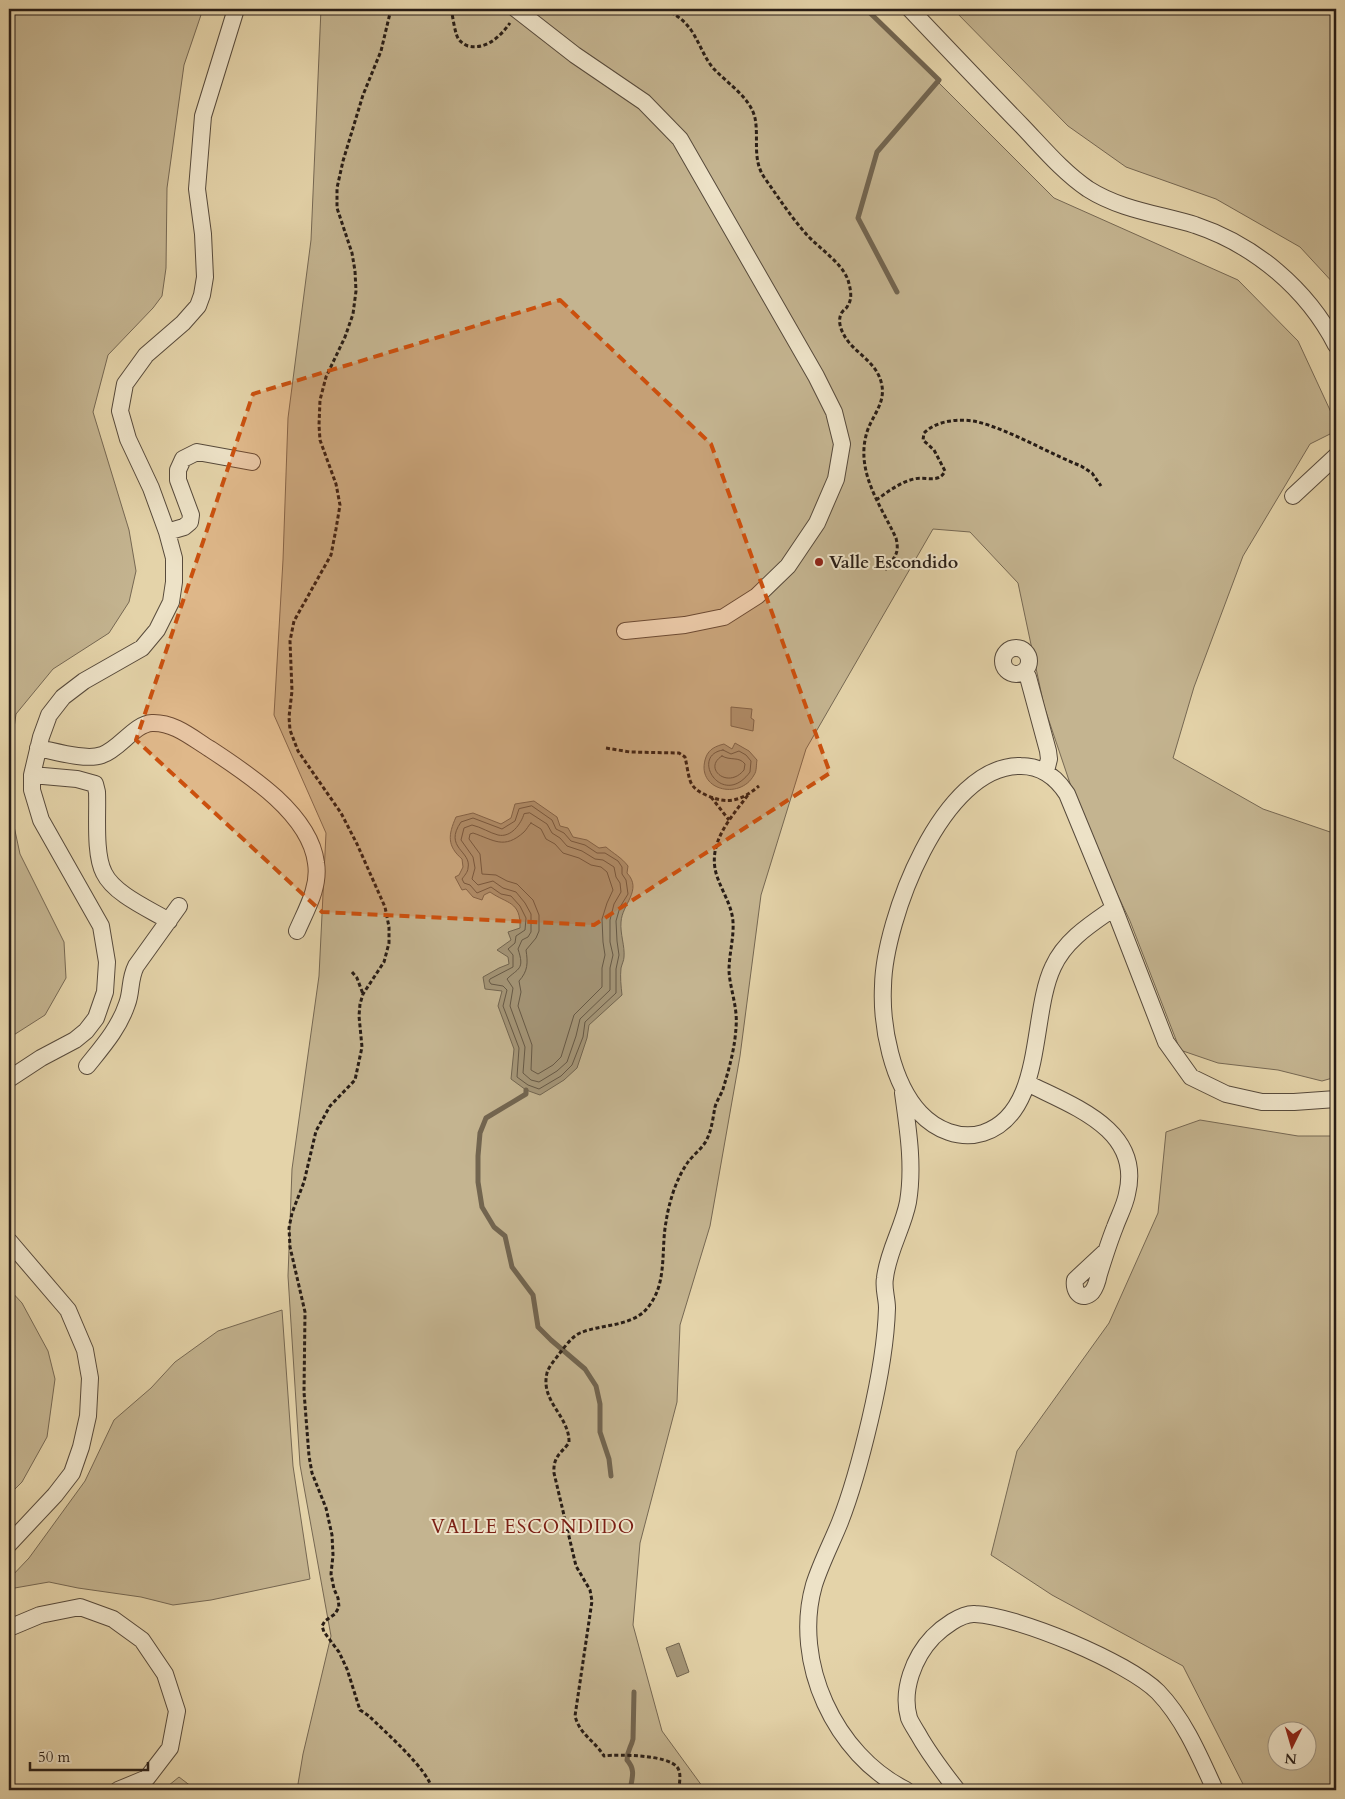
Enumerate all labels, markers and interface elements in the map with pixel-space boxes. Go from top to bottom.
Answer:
place label: Valle Escondido [829,550,958,575]
marker: Valle Escondido [813,556,825,568]
district label: VALLE ESCONDIDO [431,1514,635,1540]
north arrow [1268,1722,1318,1772]
scale bar [30,1739,148,1771]
text: 50 m [38,1747,70,1767]
text: N [1284,1748,1298,1768]

